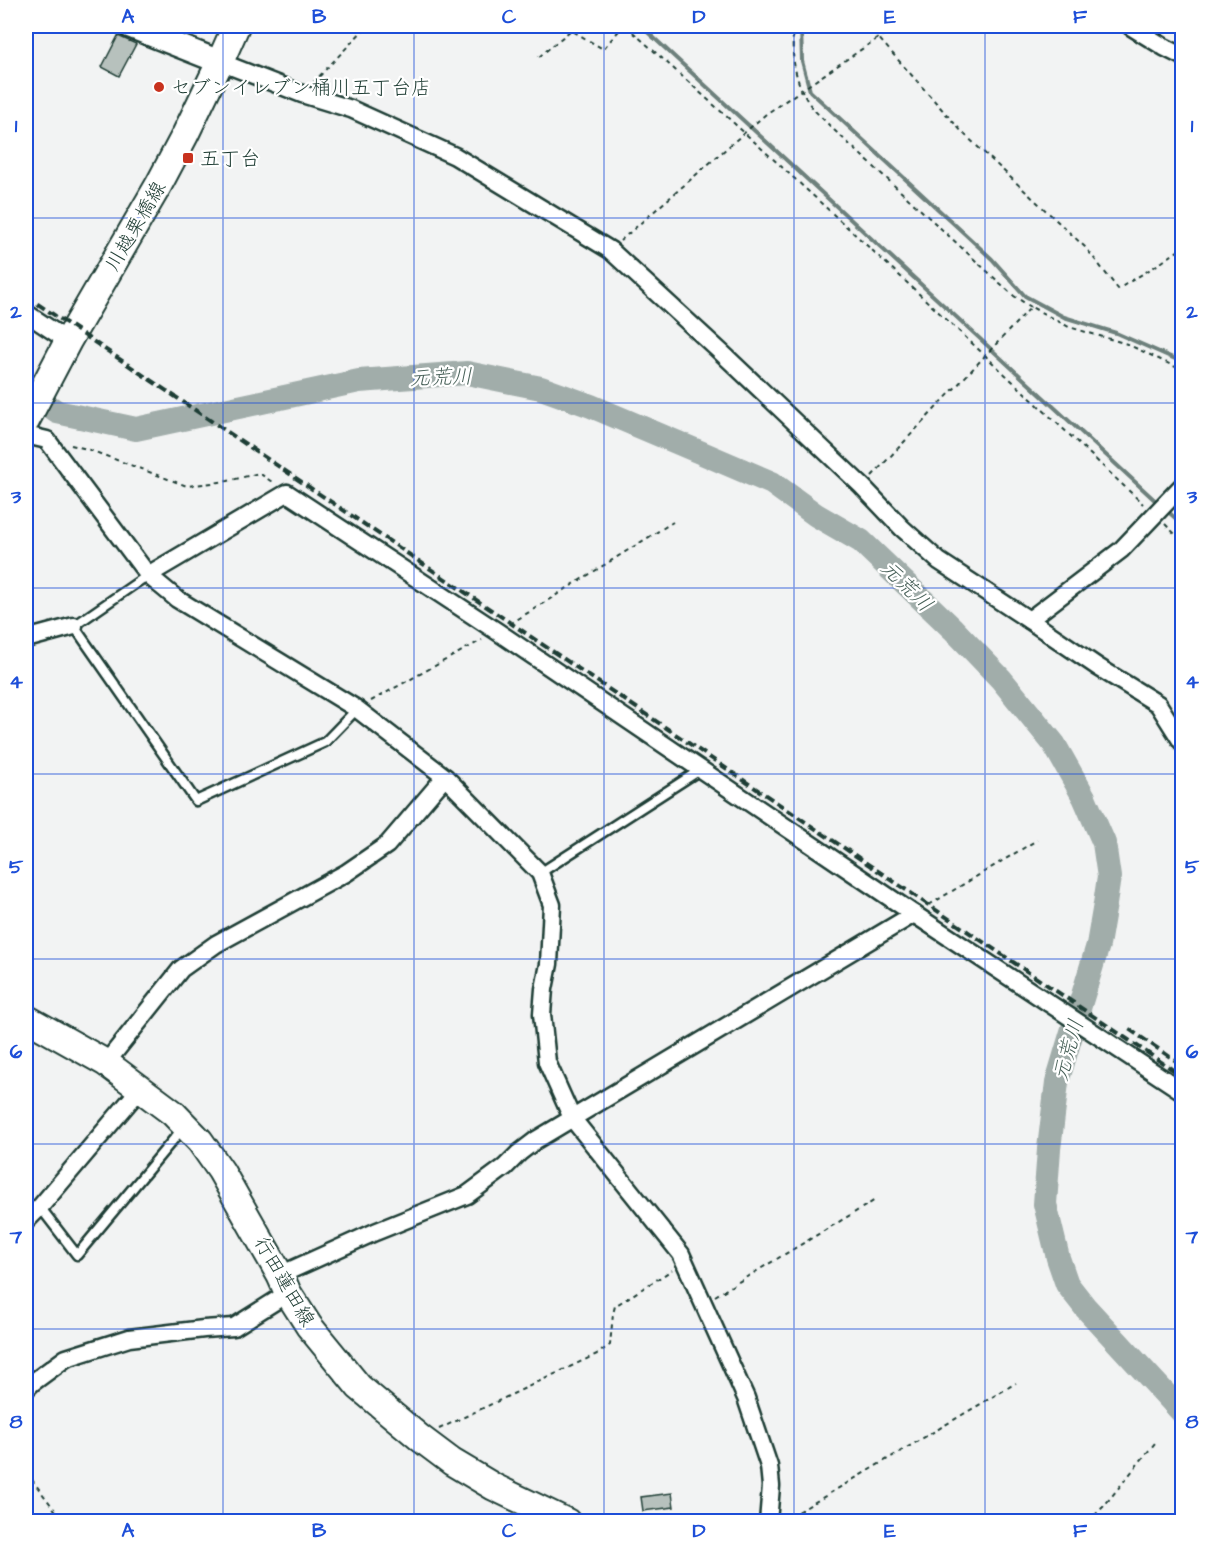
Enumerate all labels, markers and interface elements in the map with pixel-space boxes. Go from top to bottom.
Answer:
text: A [122,3,135,31]
text: B [312,3,327,31]
text: C [502,3,517,31]
text: D [693,3,706,31]
text: E [884,3,896,31]
text: F [1073,3,1088,31]
place label: セブンイレブン桶川五丁台店 [171,74,431,102]
marker: セブンイレブン桶川五丁台店 [152,80,166,94]
text: 1 [15,112,18,140]
text: 1 [1191,112,1194,140]
place label: 五丁台 [200,145,260,173]
marker: 五丁台 [181,151,195,165]
street label: 川越栗橋線 [99,176,173,277]
text: 2 [9,298,22,326]
text: 2 [1185,298,1198,326]
water label: 元荒川 [409,362,473,393]
text: 3 [10,483,22,511]
text: 3 [1186,483,1198,511]
water label: 元荒川 [874,554,939,619]
text: 4 [9,668,23,696]
text: 4 [1185,668,1199,696]
text: 5 [9,853,24,881]
text: 5 [1185,853,1200,881]
water label: 元荒川 [1046,1016,1091,1084]
text: 6 [10,1038,23,1066]
text: 6 [1186,1038,1199,1066]
text: 7 [9,1223,23,1251]
text: 7 [1185,1223,1199,1251]
street label: 行田蓮田線 [247,1231,321,1332]
text: 8 [10,1408,23,1436]
text: 8 [1186,1408,1199,1436]
text: A [122,1517,135,1545]
text: B [312,1517,327,1545]
text: C [502,1517,517,1545]
text: D [693,1517,706,1545]
text: E [884,1517,896,1545]
text: F [1073,1517,1088,1545]

